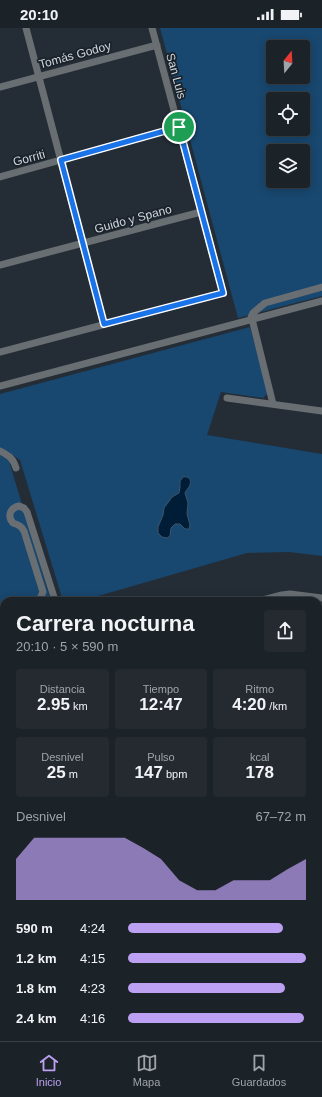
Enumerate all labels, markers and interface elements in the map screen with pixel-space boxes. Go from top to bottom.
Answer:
text: 20:10 [20,6,58,23]
street label: Tomás Godoy [37,39,113,71]
north arrow [266,40,310,84]
map controls [266,40,310,188]
street label: San Luis [163,52,189,100]
button: locate [266,92,310,136]
pin [162,110,196,144]
icon: arrive [168,116,190,138]
button: layers [266,144,310,188]
street label: Gorriti [11,147,47,169]
street label: Guido y Spano [93,202,173,236]
button: share [264,610,306,652]
text: Carrera nocturna [16,611,195,636]
text: 20:10 · 5 × 590 m [16,639,118,654]
text: Distancia [40,683,85,695]
text: Tiempo [143,683,179,695]
text: Ritmo [245,683,274,695]
text: 2.95 [37,695,70,714]
text: 12:47 [139,695,183,714]
text: 4:20 [232,695,266,714]
text: km [70,700,88,712]
text: /km [266,700,287,712]
text: Desnivel [41,751,83,763]
text: Pulso [147,751,175,763]
text: kcal [250,751,269,763]
text: 25 [47,763,66,782]
text: 147 [135,763,163,782]
text: 178 [245,763,274,782]
text: m [66,768,78,780]
text: bpm [163,768,187,780]
text: Desnivel [16,809,66,824]
text: 67–72 m [255,809,306,824]
text: 590 m [16,921,53,936]
text: 4:24 [80,921,105,936]
text: 1.2 km [16,951,56,966]
text: 4:15 [80,951,105,966]
text: 1.8 km [16,981,56,996]
text: 4:23 [80,981,105,996]
text: 2.4 km [16,1011,56,1026]
text: 4:16 [80,1011,105,1026]
tab: Inicio [36,1052,61,1088]
tab: Mapa [133,1052,160,1088]
tab: Guardados [232,1052,286,1088]

